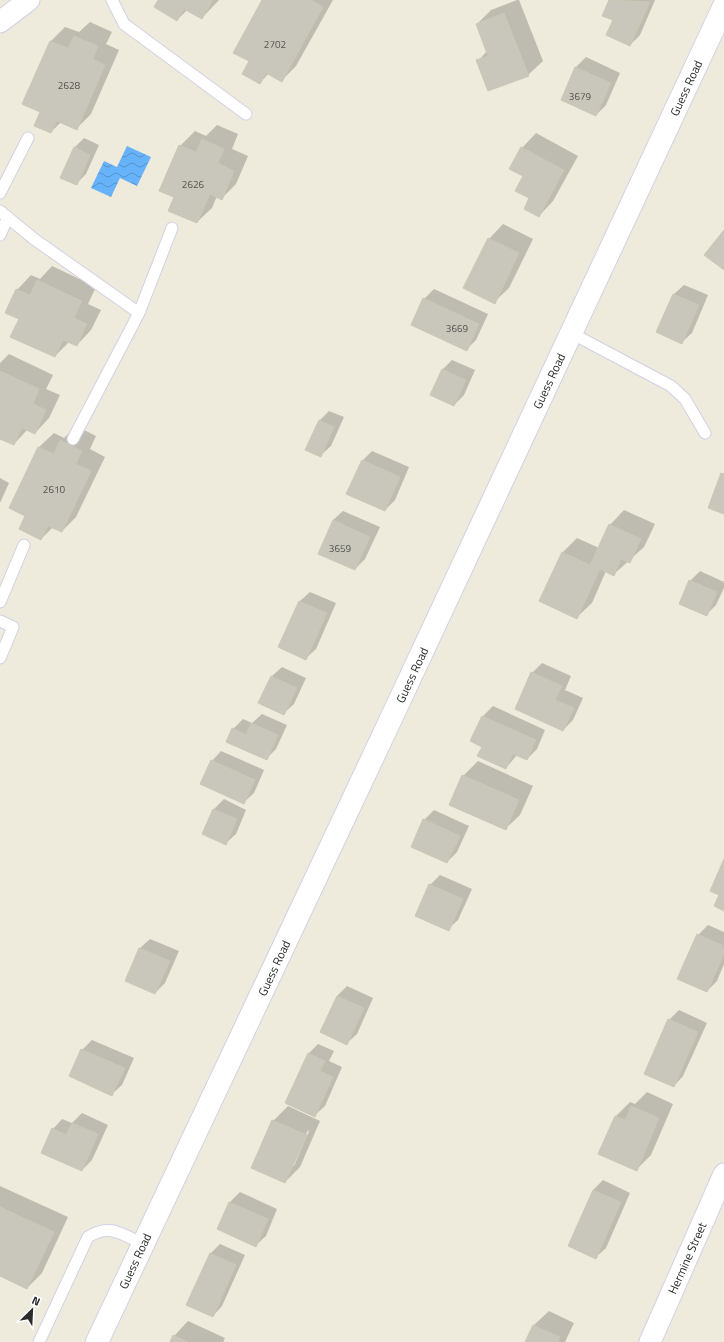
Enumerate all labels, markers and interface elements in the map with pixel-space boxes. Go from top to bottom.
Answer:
house number: 2702 [264,37,286,52]
street label: Guess Road [665,57,707,119]
house number: 2628 [58,78,81,93]
house number: 3679 [569,89,592,104]
house number: 2626 [182,177,205,192]
house number: 3669 [446,321,469,336]
street label: Guess Road [528,350,570,412]
house number: 2610 [43,482,66,497]
house number: 3659 [329,541,352,556]
street label: Guess Road [391,644,433,706]
street label: Guess Road [253,937,295,999]
street label: Hermine Street [663,1218,712,1297]
street label: Guess Road [114,1230,156,1292]
north arrow [12,1290,52,1330]
text: N [29,1292,43,1310]

